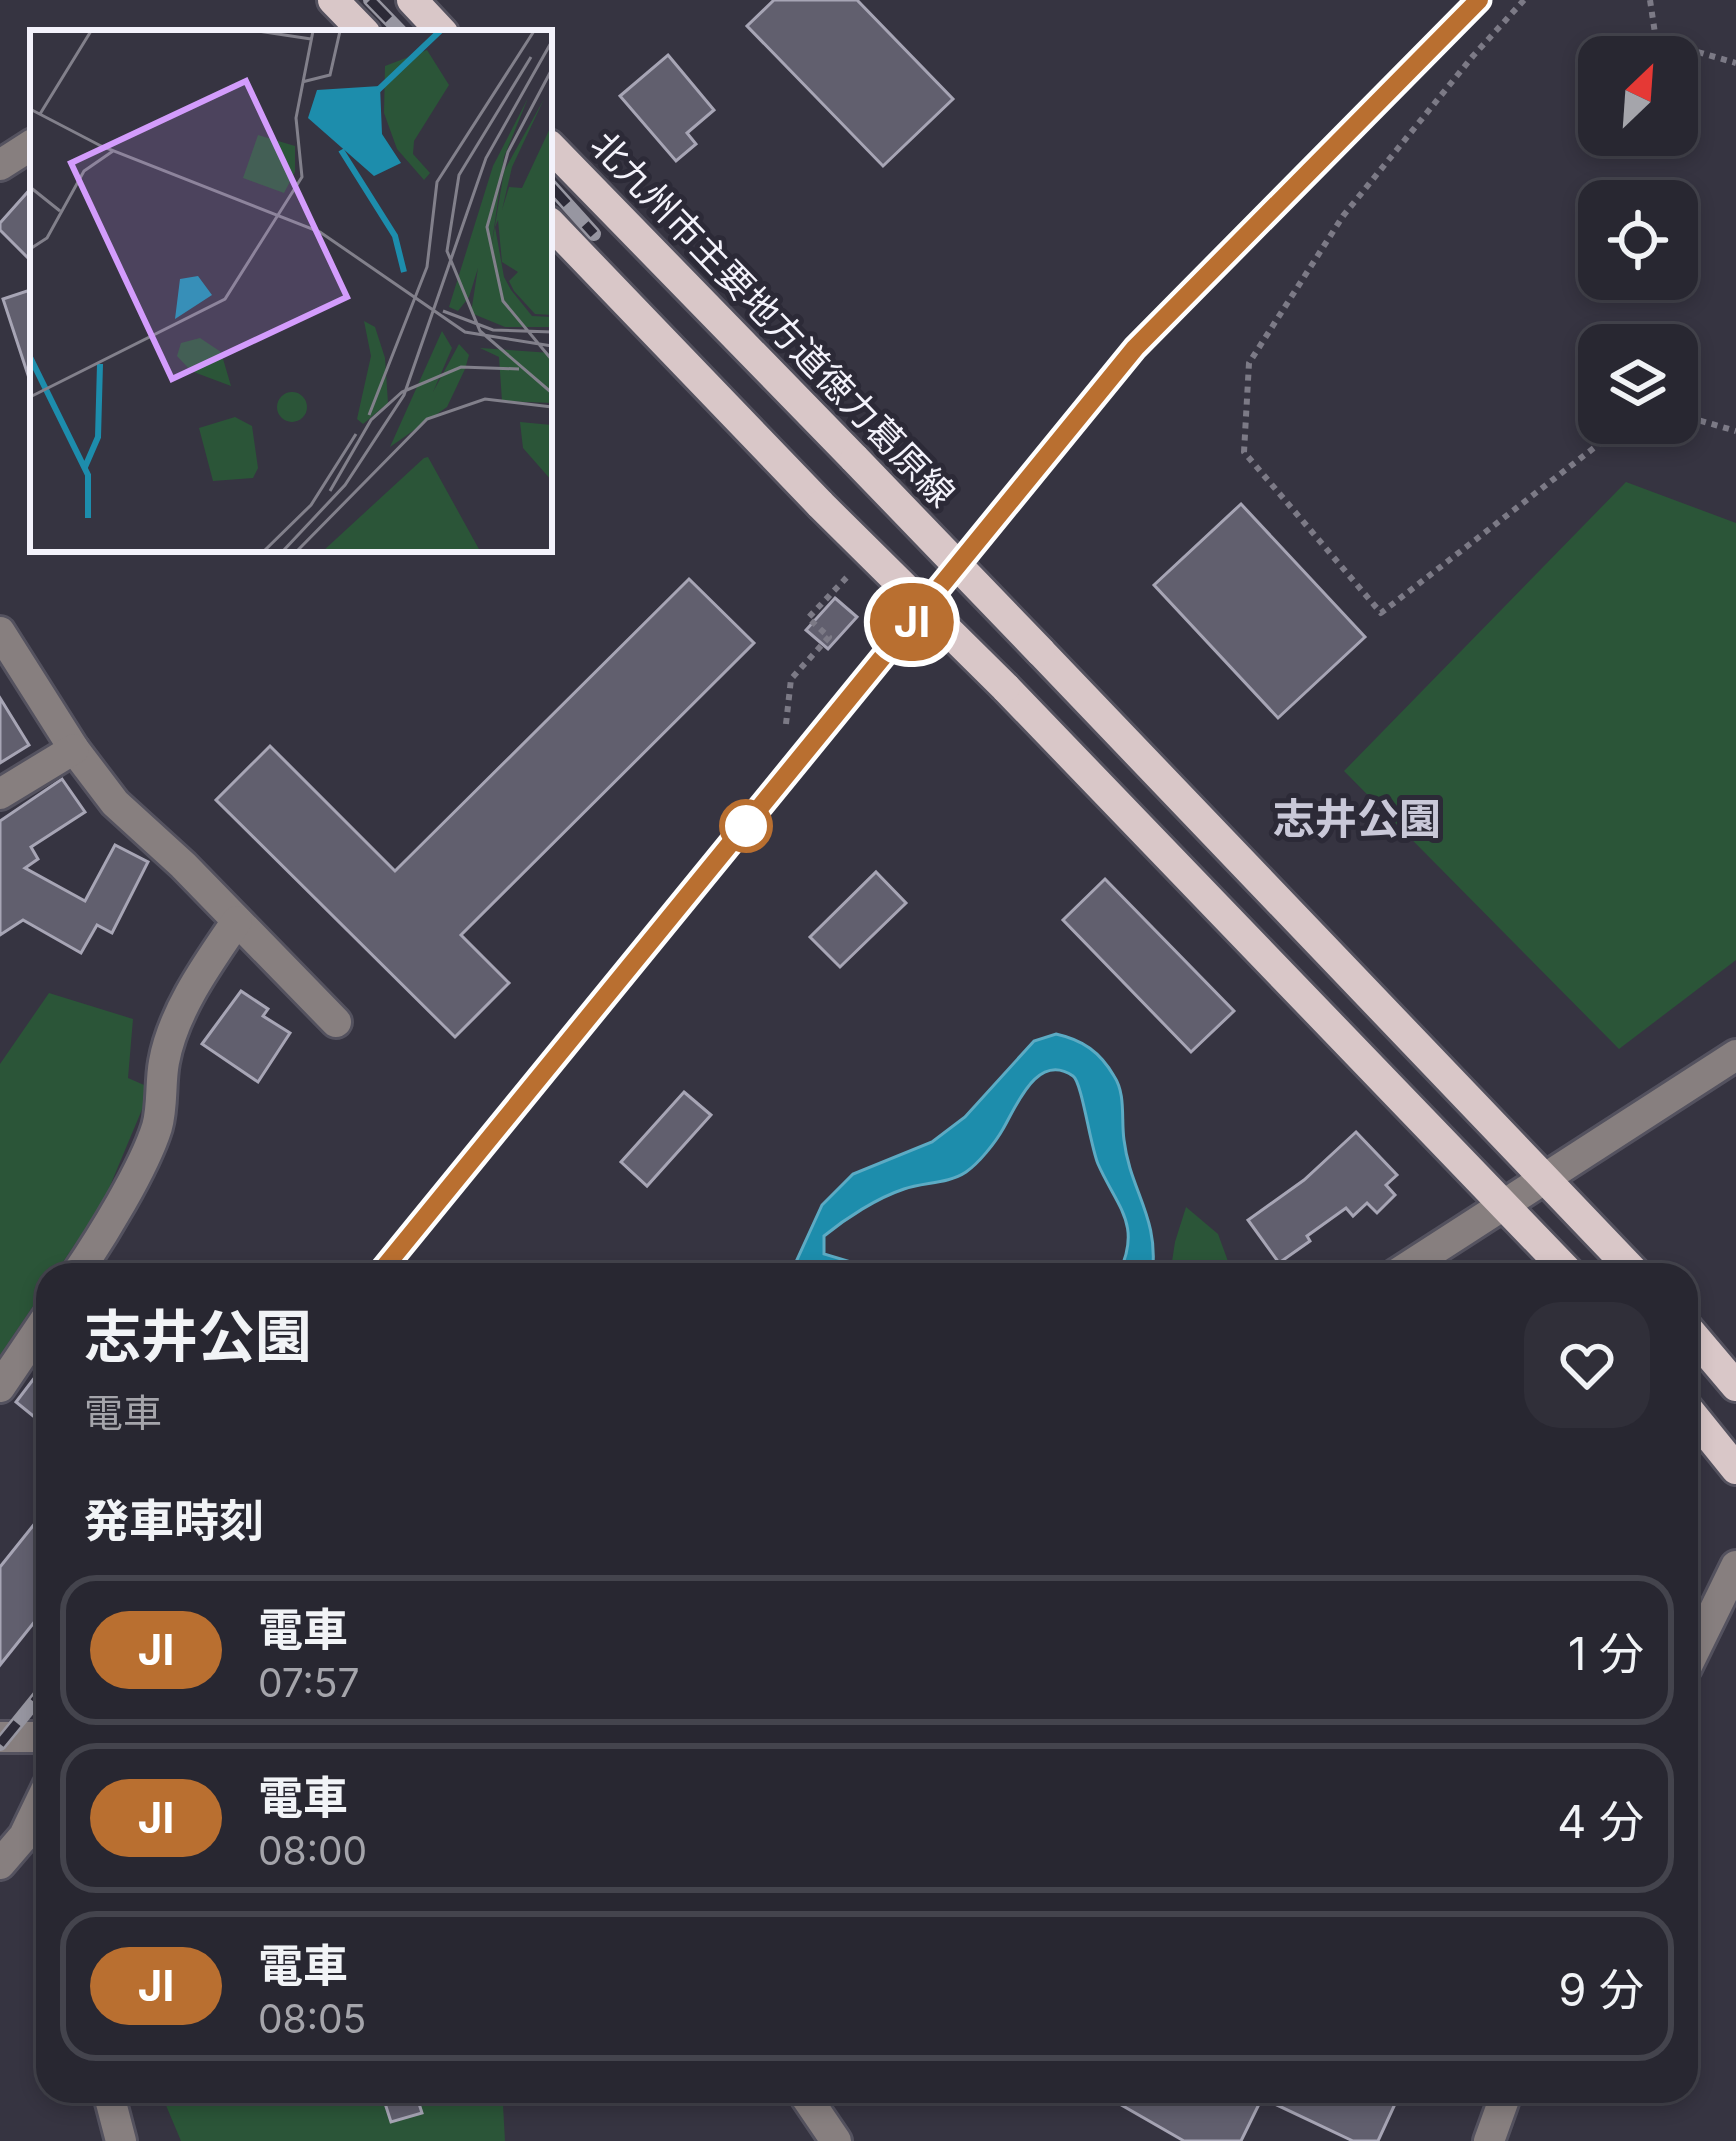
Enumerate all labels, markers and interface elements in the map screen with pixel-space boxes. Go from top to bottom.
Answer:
inset map [30,30,552,552]
north arrow [1578,36,1698,156]
map controls [1578,36,1698,444]
street label: 北九州市主要地方道徳力葛原線 [582,122,964,516]
button: locate [1578,180,1698,300]
button: layers [1578,324,1698,444]
line badge: JI [858,583,966,661]
text: JI [894,596,930,647]
district label: 志井公園 [1273,793,1441,844]
unlabelled marker [721,801,771,851]
text: 志井公園 [84,1302,312,1371]
button: heart [1524,1302,1650,1428]
text: 電車 [84,1389,162,1436]
text: 発車時刻 [84,1493,264,1548]
text: 電車 [258,1602,348,1657]
text: JI [138,1624,174,1675]
text: 1 分 [1568,1626,1644,1681]
text: 07:57 [258,1659,360,1706]
text: 電車 [258,1770,348,1825]
text: JI [138,1792,174,1843]
text: 4 分 [1557,1794,1644,1849]
text: 08:00 [258,1827,367,1874]
text: 電車 [258,1938,348,1993]
text: JI [138,1960,174,2011]
text: 9 分 [1558,1962,1644,2017]
text: 08:05 [258,1995,366,2042]

